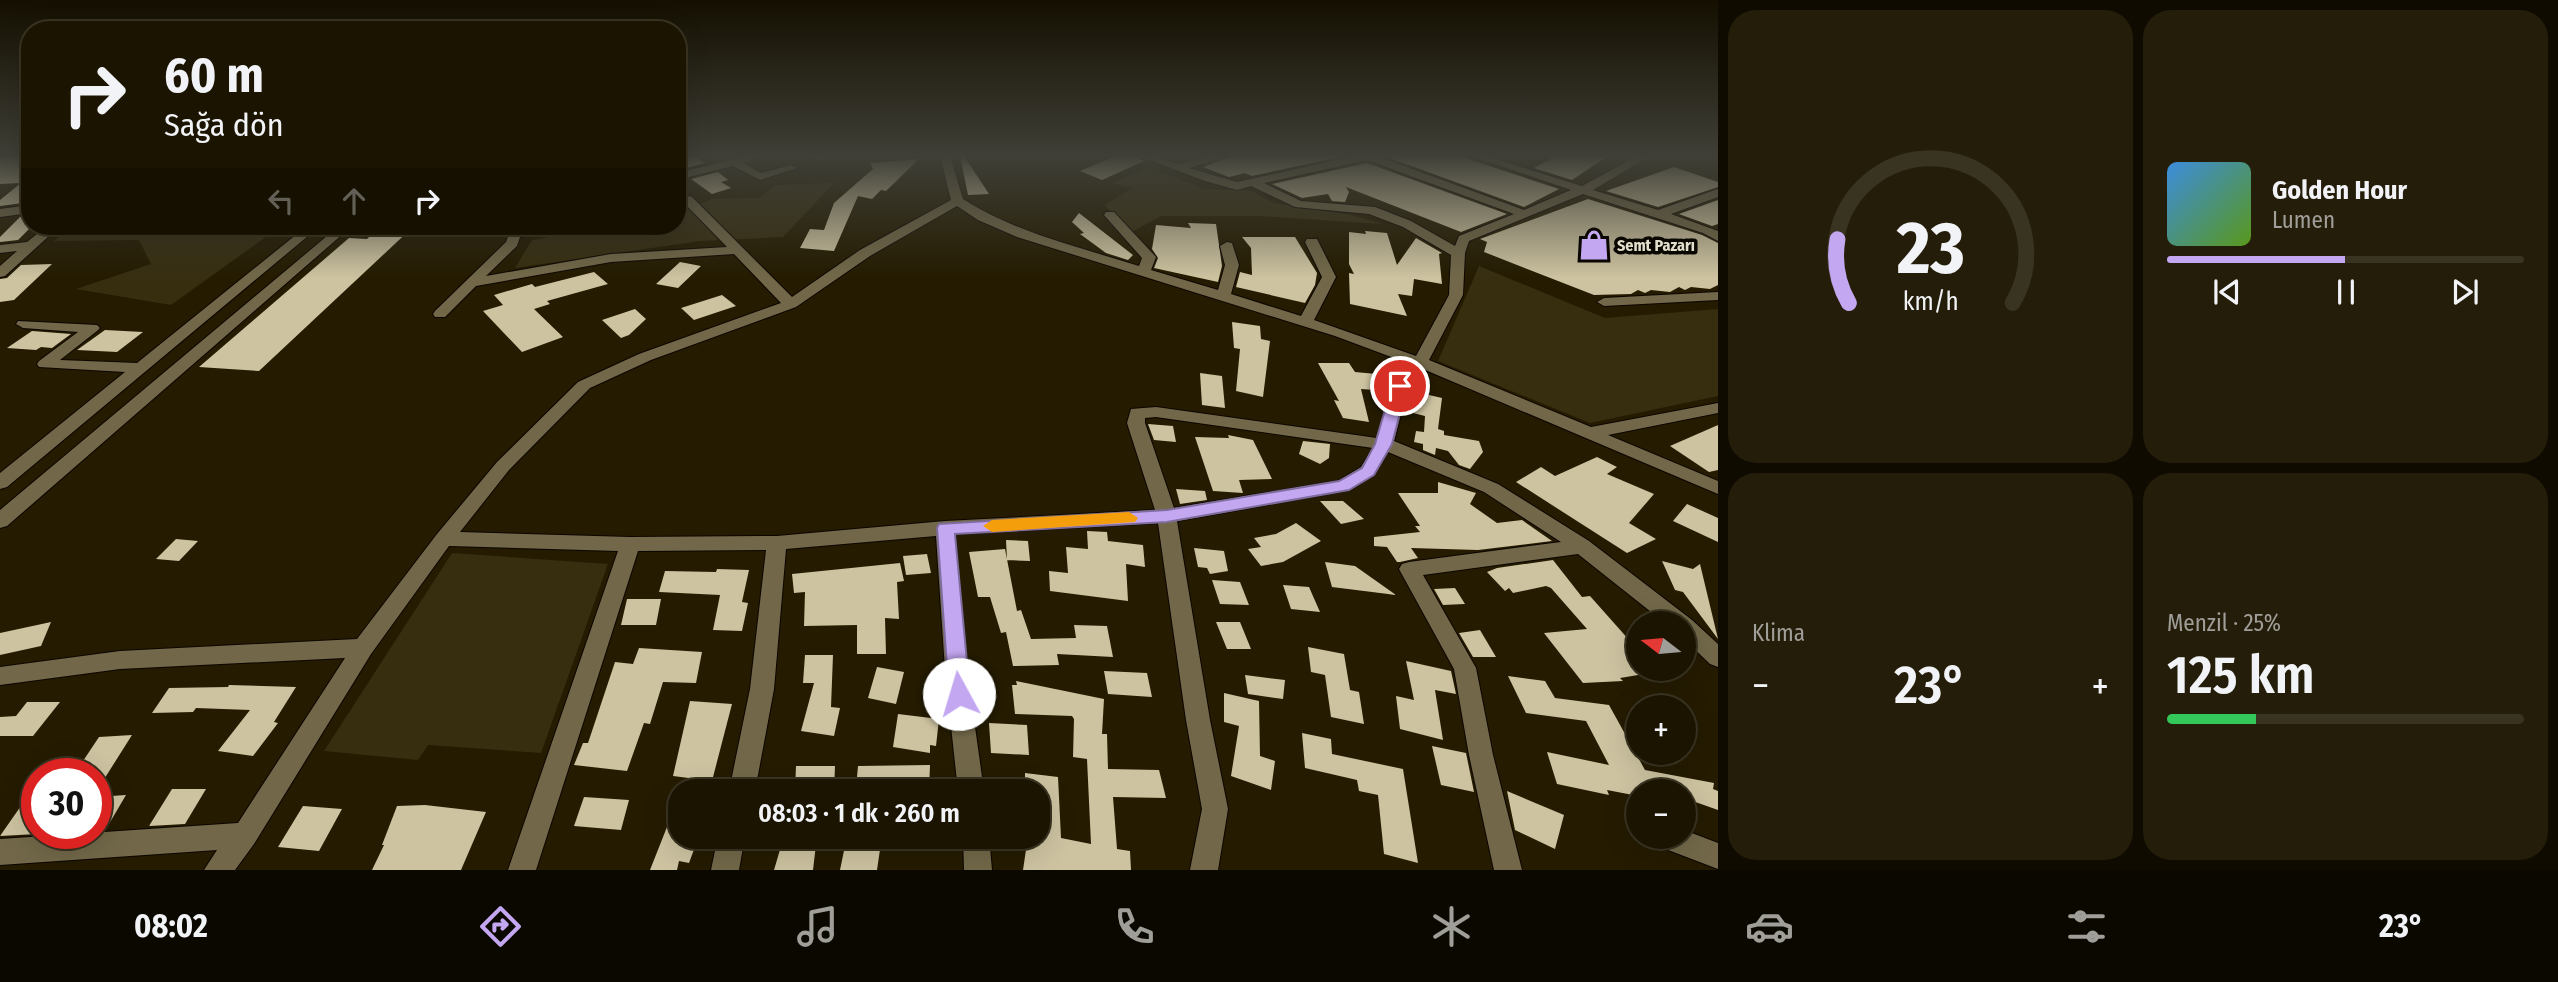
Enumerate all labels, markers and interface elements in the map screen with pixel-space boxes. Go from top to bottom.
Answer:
text: 60 m [164,46,264,105]
icon: right [49,49,140,140]
text: Sağa dön [164,106,284,144]
text: Golden Hour [2272,175,2407,206]
icon: left [262,182,300,220]
icon: ahead [335,182,373,220]
icon: right [408,182,446,220]
text: 23 [1895,205,1965,292]
text: Lumen [2272,206,2335,234]
shop icon: Semt Pazarı [1577,228,1611,262]
place label: Semt Pazarı [1617,236,1695,255]
icon: previous [2208,273,2246,311]
icon: pause [2327,273,2365,311]
icon: next [2446,273,2484,311]
text: km/h [1903,287,1958,317]
pin [1370,356,1430,416]
icon: arrive [1381,367,1419,405]
text: Menzil · 25% [2167,609,2281,637]
north arrow [1626,611,1696,681]
map controls [1626,611,1696,849]
text: Klima [1752,619,1805,647]
text: 125 km [2167,644,2314,707]
text: 23° [1894,654,1967,717]
position arrow [922,657,996,731]
text: − [1752,663,1769,709]
text: + [2092,663,2109,709]
button: + [1626,695,1696,765]
speed limit sign: 30 [21,758,112,849]
button: − [1626,779,1696,849]
text: 08:03 · 1 dk · 260 m [758,798,960,829]
icon: directions [476,902,525,951]
icon: music [793,902,842,951]
icon: phone [1110,902,1159,951]
icon: climate [1427,902,1476,951]
icon: car [1745,902,1794,951]
icon: filters [2062,902,2111,951]
text: 08:02 [134,907,208,945]
text: 23° [2379,907,2424,945]

